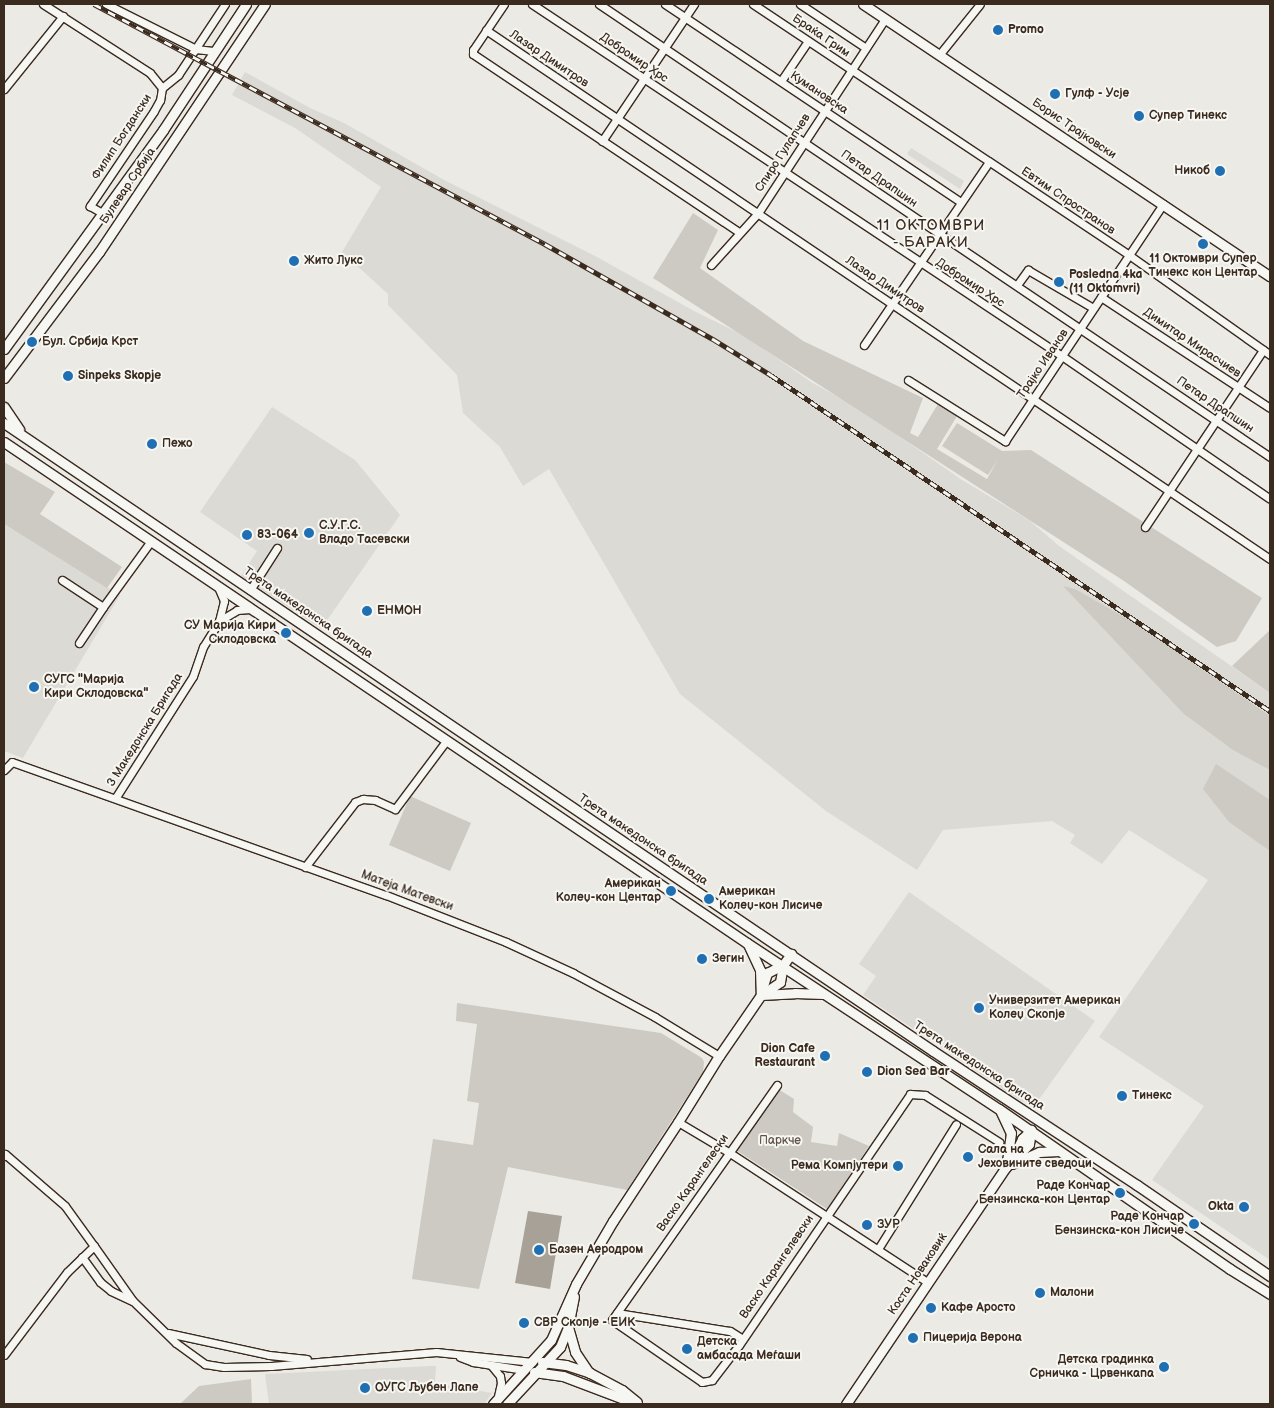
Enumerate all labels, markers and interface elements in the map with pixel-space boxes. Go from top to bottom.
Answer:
street label: Браќа Грим [789,11,853,61]
place label: Promo [1008,23,1044,37]
marker: Promo [992,24,1004,36]
street label: Лазар Димитров [507,27,591,91]
street label: Добромир Хрс [597,30,671,86]
street label: Кумановска [787,68,851,118]
place label: Гулф - Усје [1065,87,1129,101]
marker: Гулф - Усје [1049,88,1061,100]
street label: Филип Богдански [89,92,155,182]
street label: Борис Трајковски [1029,96,1119,162]
place label: Супер Тинекс [1149,109,1227,123]
marker: Супер Тинекс [1133,110,1145,122]
street label: Спиро Гулапчев [752,111,814,195]
street label: Булевар Србија [97,145,159,227]
street label: Петар Драпшин [838,147,920,211]
street label: Евтим Спространов [1018,164,1118,238]
place label: Никоб [1174,164,1210,178]
marker: Никоб [1214,165,1226,177]
district label: 11 ОКТОМВРИ - БАРАКИ [875,216,987,251]
marker: 11 Октомври Супер Тинекс кон Центар [1197,238,1209,250]
place label: 11 Октомври Супер Тинекс кон Центар [1149,252,1257,280]
street label: Лазар Димитров [843,253,927,317]
place label: Жито Лукс [304,254,363,268]
marker: Жито Лукс [288,255,300,267]
street label: Добромир Хрс [933,255,1007,311]
place label: Posledna 4ka (11 Oktomvri) [1069,268,1142,296]
marker: Posledna 4ka (11 Oktomvri) [1053,276,1065,288]
street label: Димитар Мирасчиев [1140,305,1244,381]
street label: Трајко Иванов [1014,326,1072,402]
place label: Бул. Србија Крст [42,335,138,349]
marker: Бул. Србија Крст [26,336,38,348]
place label: Sinpeks Skopje [78,369,161,383]
marker: Sinpeks Skopje [62,370,74,382]
street label: Петар Драпшин [1174,374,1256,436]
place label: Пежо [162,437,193,451]
marker: Пежо [146,438,158,450]
place label: С.У.Г.С. Владо Тасевски [319,519,410,547]
marker: С.У.Г.С. Владо Тасевски [303,527,315,539]
place label: 83-064 [257,528,298,542]
marker: 83-064 [241,529,253,541]
street label: Трета македонска бригада [241,564,375,662]
place label: ЕНМОН [377,604,422,618]
marker: ЕНМОН [361,605,373,617]
place label: СУ Марија Кири Склодовска [184,619,276,647]
marker: СУ Марија Кири Склодовска [280,627,292,639]
street label: 3 Македонска Бригада [104,671,186,789]
place label: СУГС "Марија Кири Склодовска" [44,673,148,701]
marker: СУГС "Марија Кири Склодовска" [28,681,40,693]
street label: Трета македонска бригада [576,791,710,889]
street label: Матеја Матевски [359,868,455,914]
place label: Американ Колеџ-кон Центар [556,877,661,905]
marker: Американ Колеџ-кон Центар [665,885,677,897]
place label: Американ Колеџ-кон Лисиче [719,885,822,913]
marker: Американ Колеџ-кон Лисиче [703,893,715,905]
place label: Зегин [712,952,744,966]
marker: Зегин [696,953,708,965]
place label: Универзитет Американ Колеџ Скопје [989,994,1121,1022]
marker: Универзитет Американ Колеџ Скопје [973,1002,985,1014]
street label: Трета македонска бригада [911,1018,1047,1114]
place label: Dion Cafe Restaurant [754,1042,815,1070]
marker: Dion Cafe Restaurant [819,1050,831,1062]
place label: Dion Sea Bar [877,1065,950,1079]
marker: Dion Sea Bar [861,1066,873,1078]
place label: Тинекс [1132,1089,1172,1103]
marker: Тинекс [1116,1090,1128,1102]
street label: Васко Карангелески [654,1132,732,1234]
park label: Паркче [759,1134,801,1148]
place label: Сала на Јеховините сведоци [978,1143,1092,1171]
marker: Сала на Јеховините сведоци [962,1151,974,1163]
place label: Рема Компјутери [791,1159,888,1173]
marker: Рема Компјутери [892,1160,904,1172]
place label: Раде Кончар Бензинска-кон Центар [979,1179,1110,1207]
marker: Раде Кончар Бензинска-кон Центар [1114,1187,1126,1199]
place label: Okta [1208,1200,1234,1214]
marker: Okta [1238,1201,1250,1213]
place label: Раде Кончар Бензинска-кон Лисиче [1055,1210,1184,1238]
street label: Васко Карангелевски [737,1212,817,1322]
place label: ЗУР [877,1218,900,1232]
marker: Раде Кончар Бензинска-кон Лисиче [1188,1218,1200,1230]
marker: ЗУР [861,1219,873,1231]
street label: Коста Новаковиќ [885,1230,951,1318]
place label: Базен Аеродром [549,1243,643,1257]
marker: Базен Аеродром [533,1244,545,1256]
place label: Малони [1050,1286,1094,1300]
marker: Малони [1034,1287,1046,1299]
place label: Кафе Аросто [941,1301,1015,1315]
marker: Кафе Аросто [925,1302,937,1314]
place label: СВР Скопје - ЕИК [534,1316,635,1330]
marker: СВР Скопје - ЕИК [518,1317,530,1329]
place label: Пицерија Верона [923,1331,1022,1345]
marker: Пицерија Верона [907,1332,919,1344]
place label: Детска амбасада Меѓаши [697,1335,801,1363]
marker: Детска амбасада Меѓаши [681,1343,693,1355]
place label: Детска градинка Срничка - Црвенкапа [1030,1353,1154,1381]
marker: Детска градинка Срничка - Црвенкапа [1158,1361,1170,1373]
place label: ОУГС Љубен Лапе [375,1381,478,1395]
marker: ОУГС Љубен Лапе [359,1382,371,1394]

